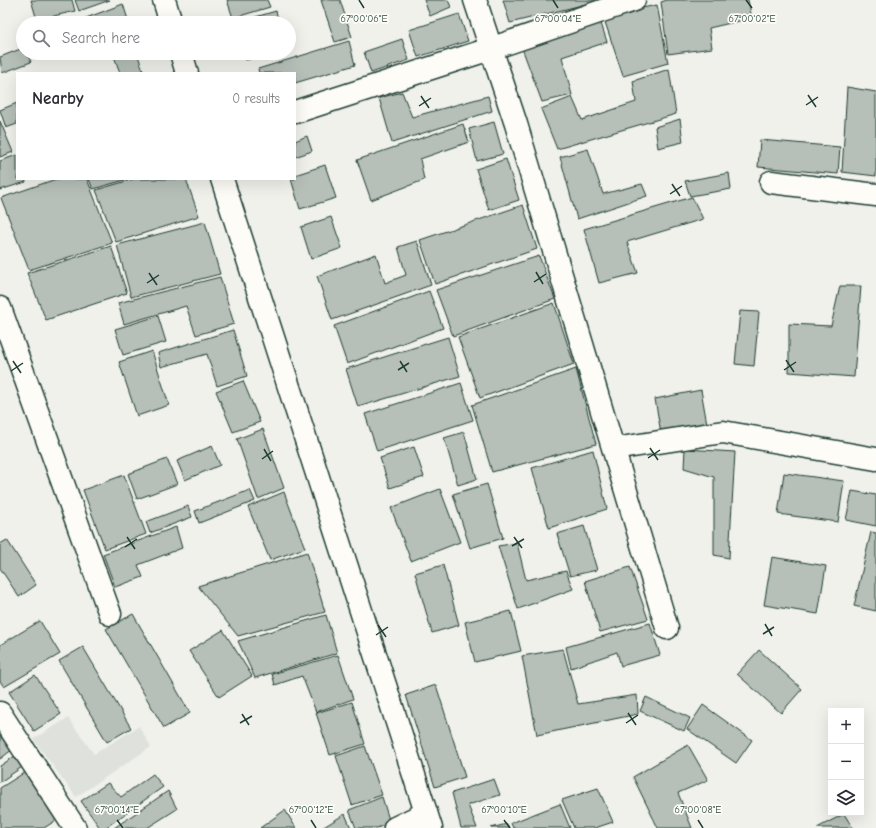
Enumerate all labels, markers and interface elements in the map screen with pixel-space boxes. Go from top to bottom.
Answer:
text: 67°00'06"E [340,13,388,25]
text: 67°00'04"E [535,13,581,25]
text: 67°00'02"E [729,13,775,25]
search box [16,16,296,60]
icon: search [30,27,52,49]
text: Search here [62,29,140,47]
text: Nearby [32,89,83,108]
text: 0 results [232,91,280,106]
map controls [828,708,864,816]
button: + [828,708,864,744]
button: − [828,744,864,780]
button: layers [828,780,864,816]
text: 67°00'14"E [95,804,139,816]
text: 67°00'12"E [289,804,333,816]
text: 67°00'10"E [481,804,527,816]
text: 67°00'08"E [675,804,721,816]

